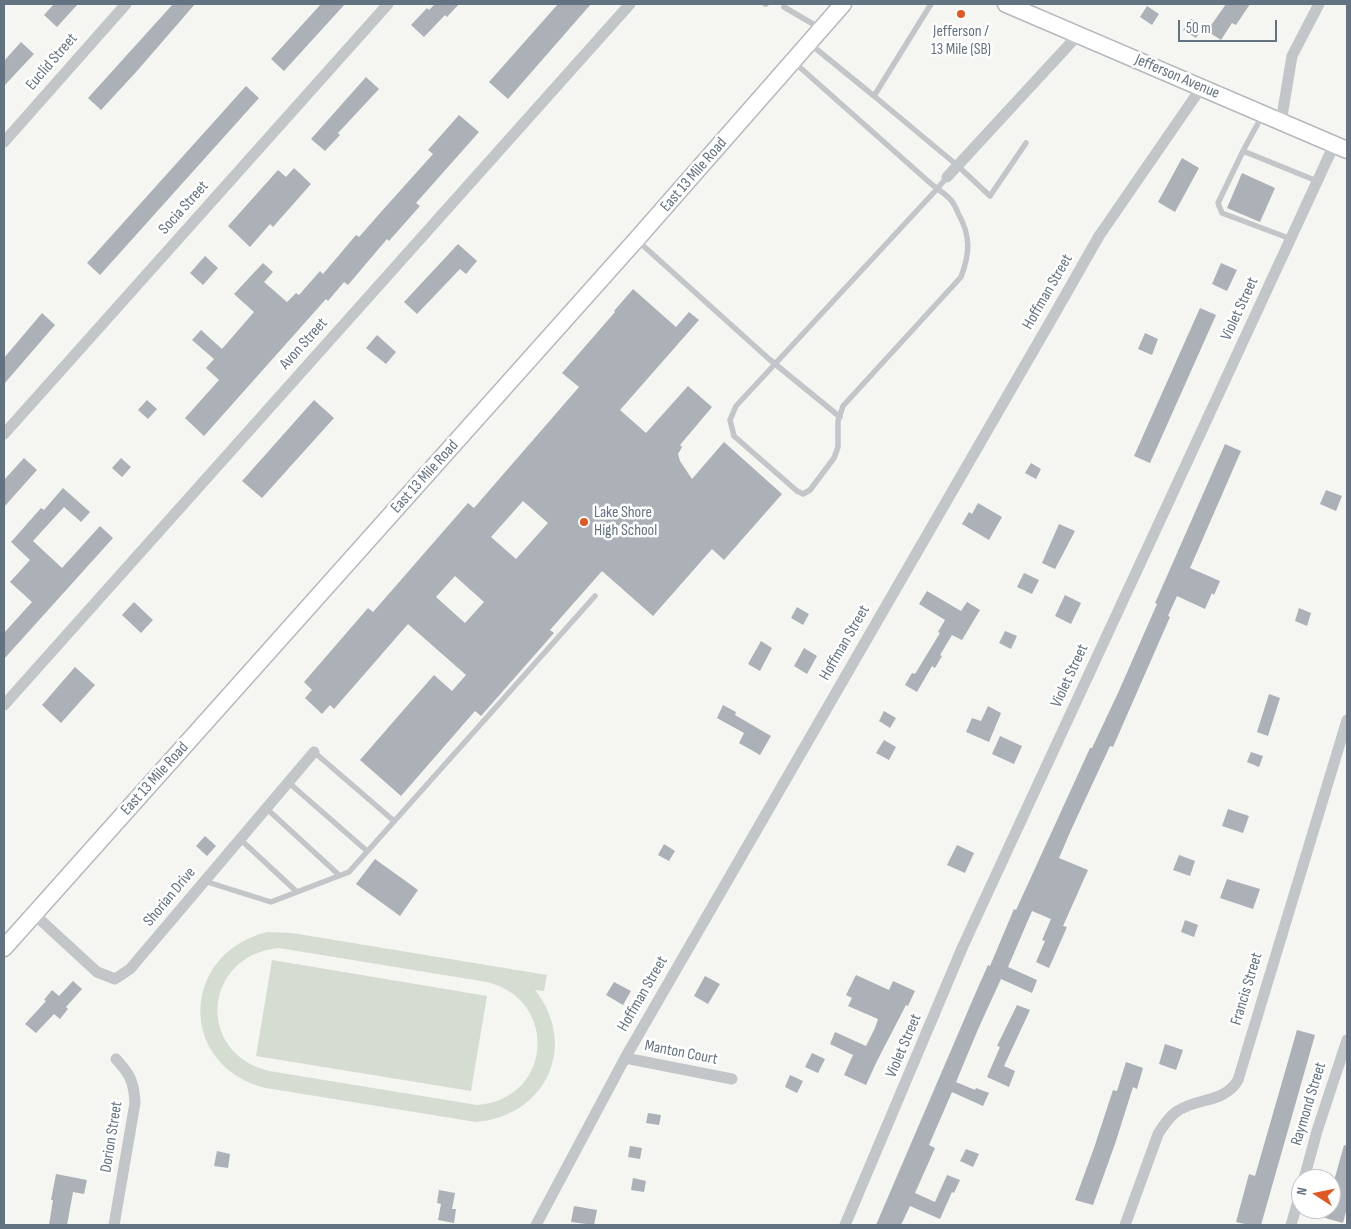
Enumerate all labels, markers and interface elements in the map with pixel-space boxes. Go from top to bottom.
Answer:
marker: Jefferson / 13 Mile (SB) [955,8,967,20]
scale bar [1181,10,1280,42]
text: 50 m [1186,19,1211,38]
place label: Jefferson / 13 Mile (SB) [931,22,991,60]
street label: Euclid Street [22,30,82,94]
street label: Jefferson Avenue [1132,51,1222,103]
street label: East 13 Mile Road [657,134,731,216]
street label: Socia Street [155,177,213,239]
street label: Hoffman Street [1019,251,1077,333]
street label: Violet Street [1217,274,1263,344]
street label: Avon Street [276,314,332,374]
street label: East 13 Mile Road [387,437,463,517]
place label: Lake Shore High School [594,503,657,541]
marker: Lake Shore High School [578,516,590,528]
street label: Hoffman Street [816,602,874,684]
street label: Violet Street [1047,641,1093,711]
street label: East 13 Mile Road [117,739,193,819]
street label: Shorian Drive [140,863,200,931]
street label: Francis Street [1227,950,1267,1028]
street label: Hoffman Street [614,953,672,1035]
street label: Violet Street [882,1011,926,1081]
street label: Manton Court [643,1037,719,1069]
street label: Raymond Street [1287,1060,1331,1148]
street label: Dorion Street [97,1100,127,1174]
north arrow [1291,1169,1341,1219]
text: N [1293,1186,1311,1197]

